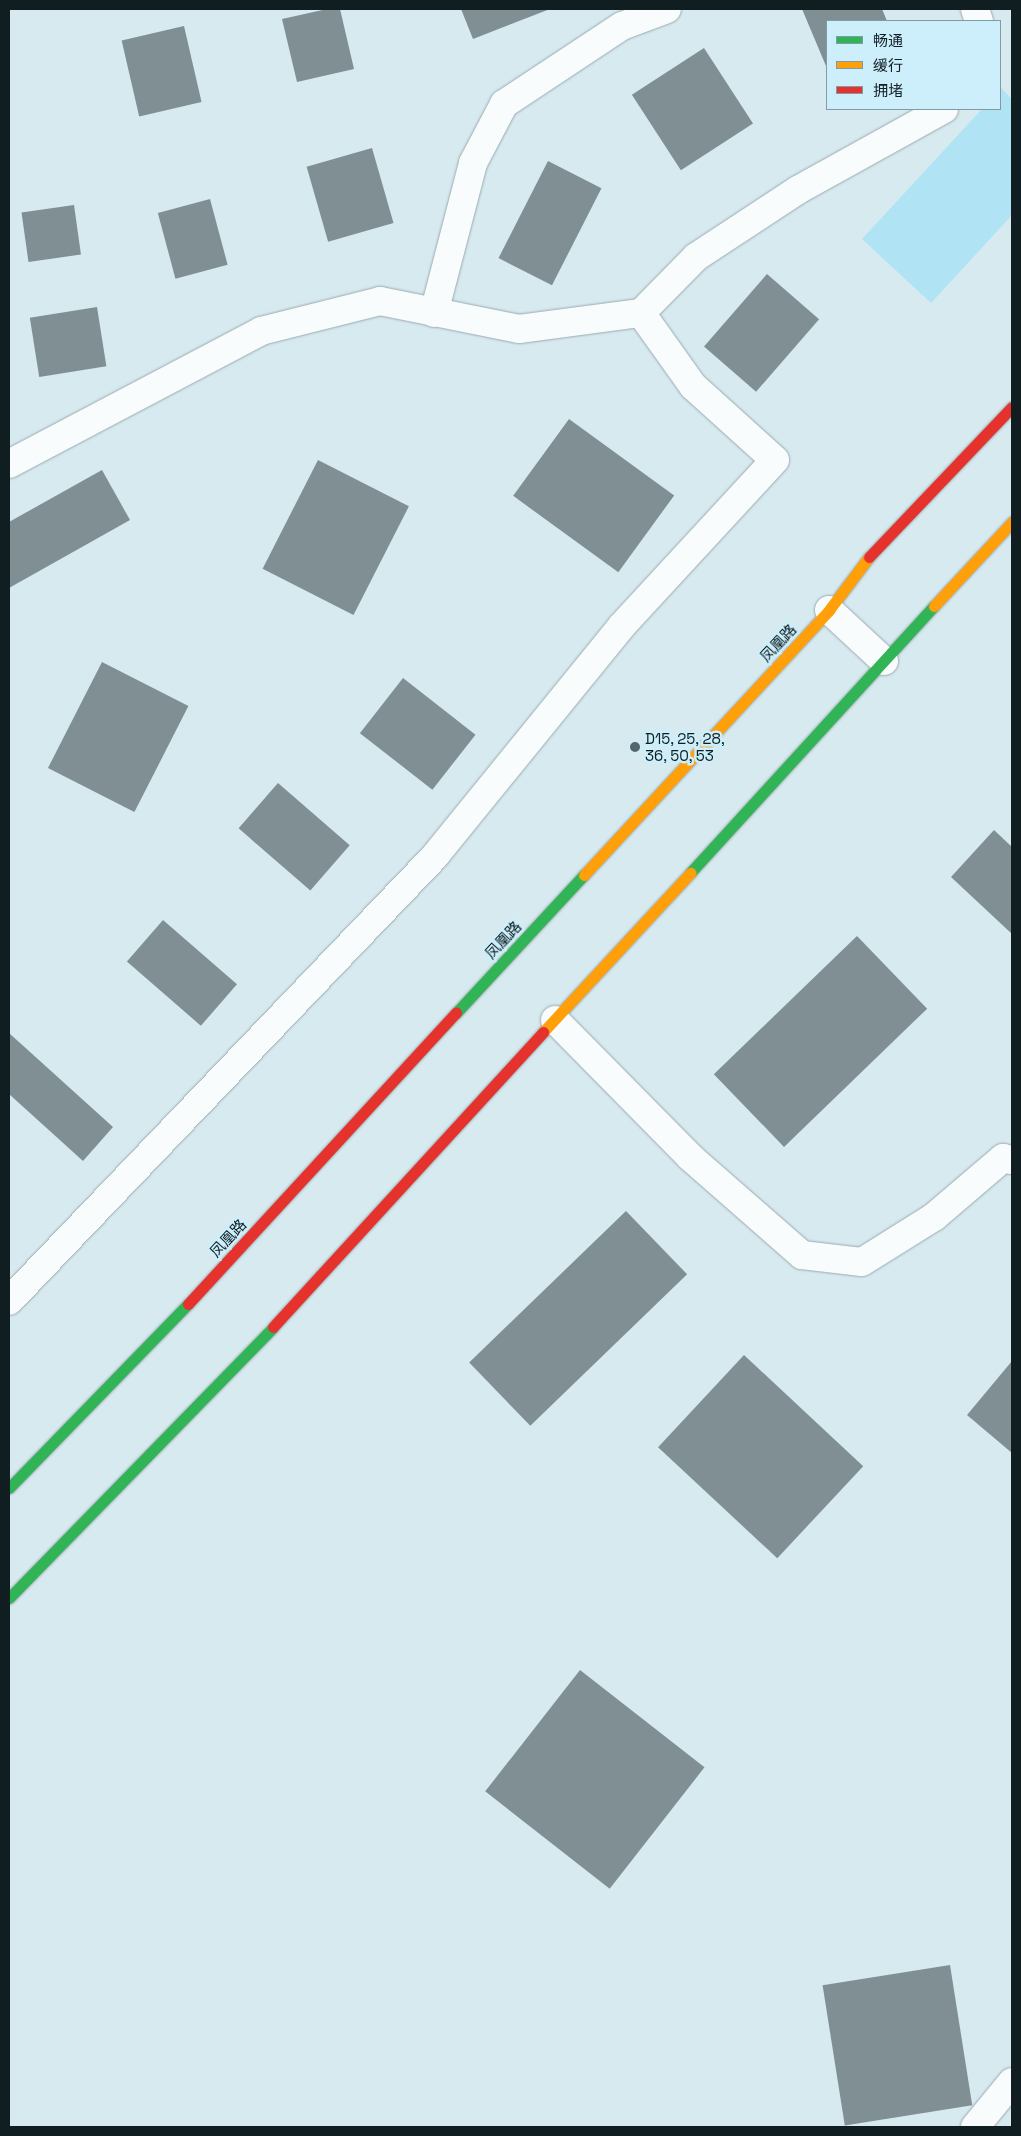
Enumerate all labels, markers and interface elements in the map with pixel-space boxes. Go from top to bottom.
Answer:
legend [826,20,1001,110]
text: 畅通 [873,31,903,50]
text: 缓行 [873,56,903,75]
text: 拥堵 [873,81,903,100]
street label: 凤凰路 [756,620,800,666]
place label: D15, 25, 28, 36, 50, 53 [645,729,726,764]
marker: D15, 25, 28, 36, 50, 53 [629,741,641,753]
street label: 凤凰路 [481,917,525,963]
street label: 凤凰路 [206,1215,250,1261]

